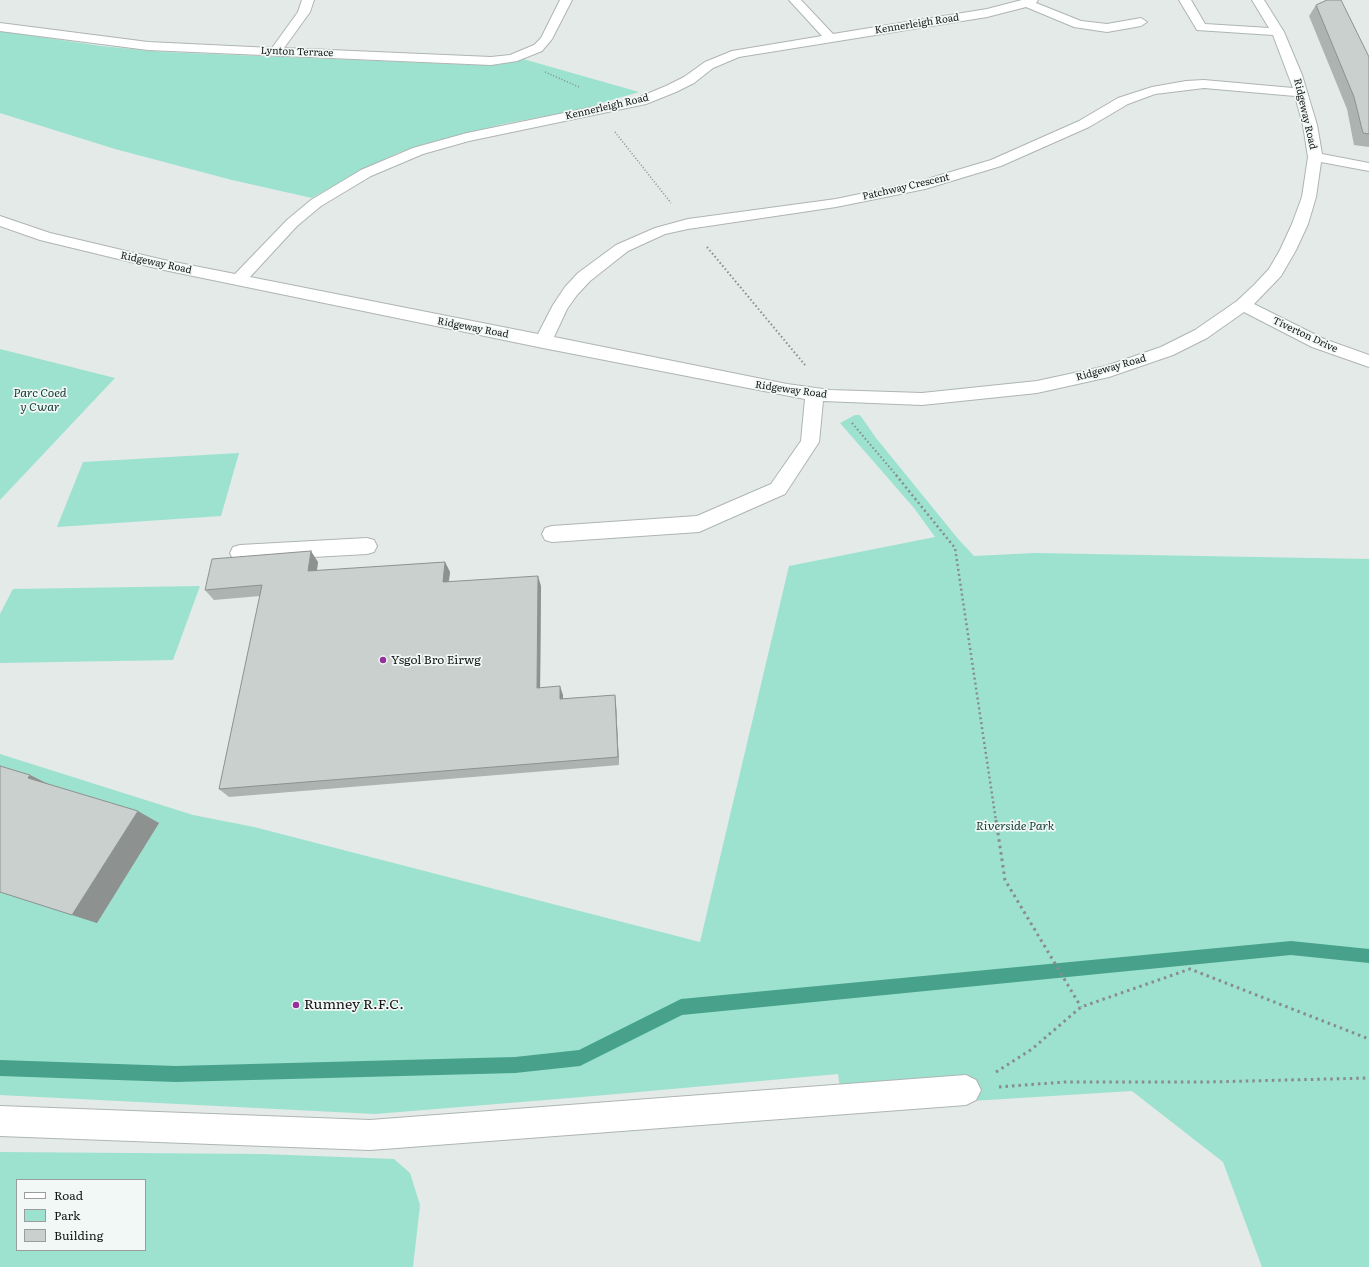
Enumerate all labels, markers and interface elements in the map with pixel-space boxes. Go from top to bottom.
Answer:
street label: Kennerleigh Road [874,11,960,37]
street label: Lynton Terrace [260,45,334,59]
street label: Ridgeway Road [1291,77,1319,151]
street label: Kennerleigh Road [564,92,650,122]
street label: Patchway Crescent [861,171,951,203]
street label: Ridgeway Road [119,250,193,276]
street label: Ridgeway Road [436,315,510,341]
street label: Tiverton Drive [1271,315,1339,355]
street label: Ridgeway Road [1074,352,1148,384]
street label: Ridgeway Road [754,379,828,401]
park label: Parc Coed y Cwar [13,386,67,414]
place label: Ysgol Bro Eirwg [391,653,481,667]
marker: Ysgol Bro Eirwg [378,655,388,665]
park label: Riverside Park [976,819,1054,833]
place label: Rumney R.F.C. [304,997,404,1013]
marker: Rumney R.F.C. [291,1000,301,1010]
legend [16,1179,146,1251]
text: Road [54,1186,83,1204]
text: Park [54,1206,80,1224]
text: Building [54,1226,103,1244]

